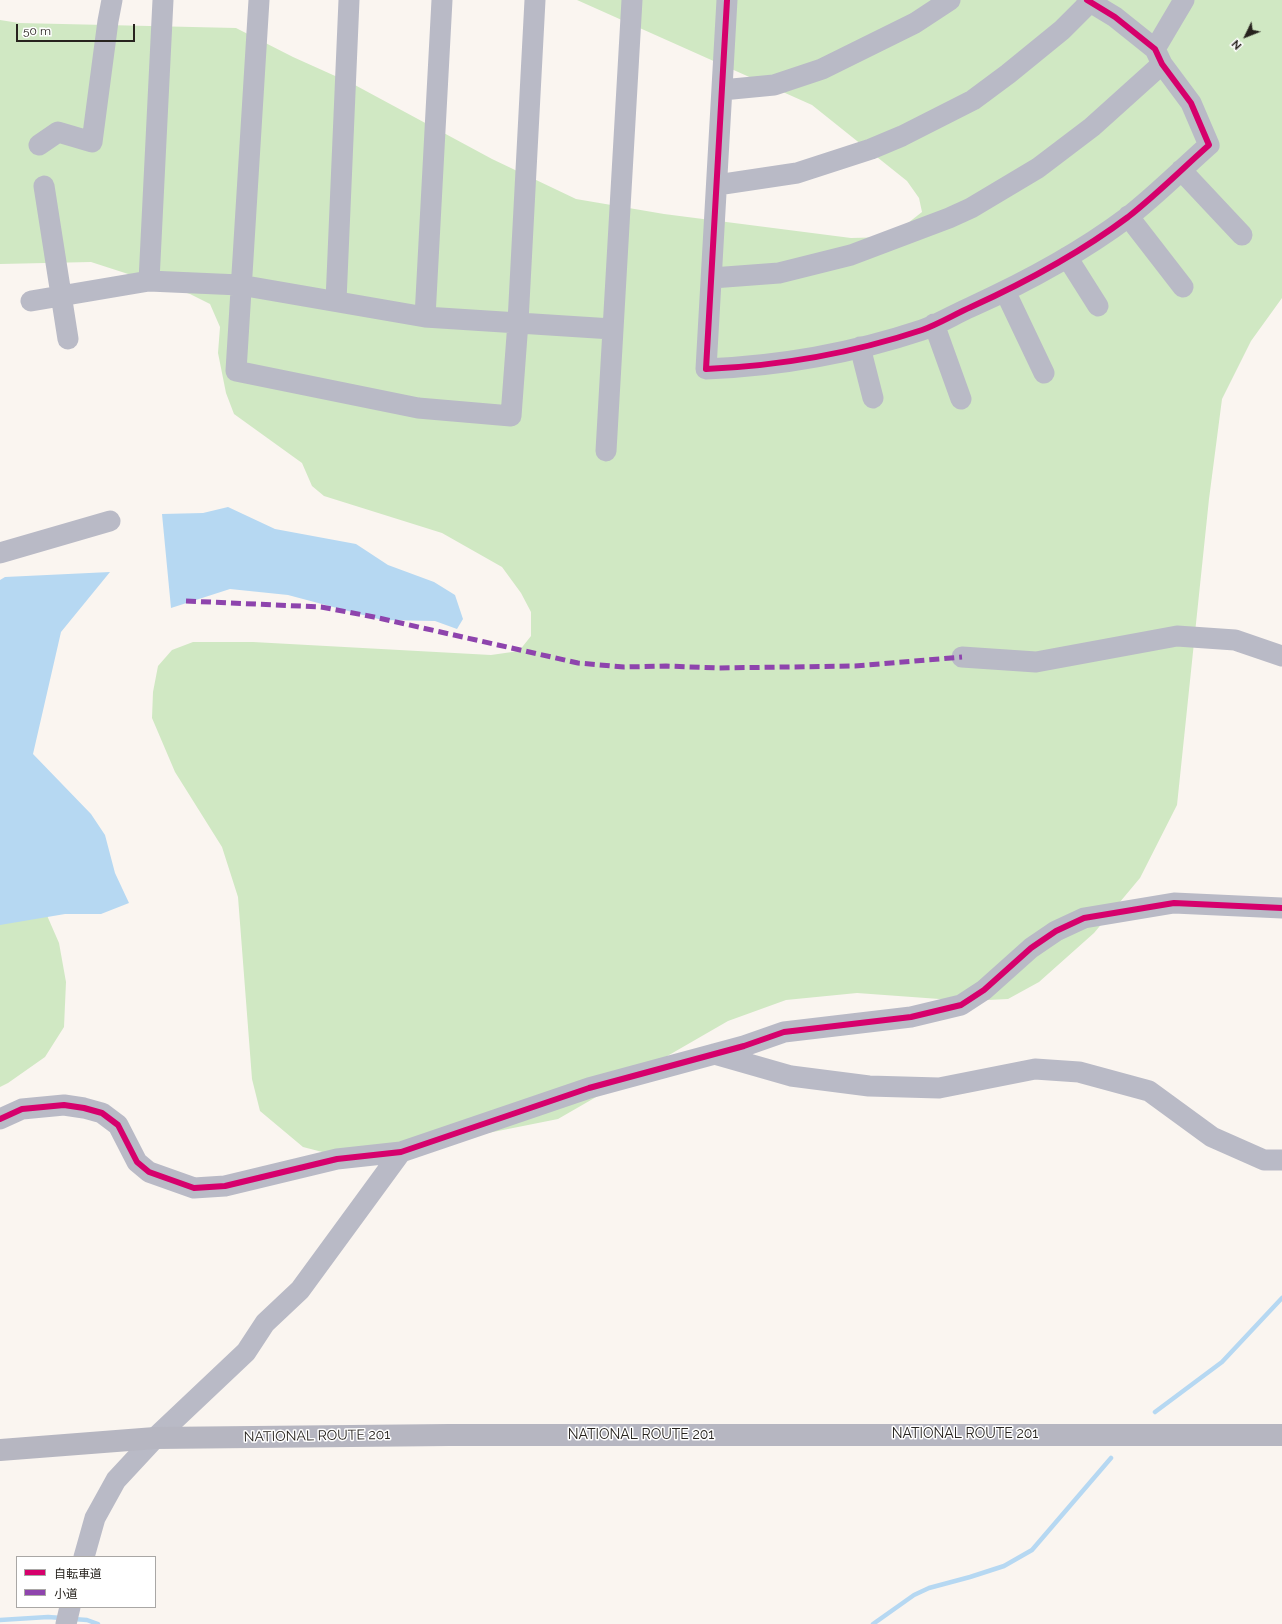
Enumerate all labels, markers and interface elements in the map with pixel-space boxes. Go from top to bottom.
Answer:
scale bar [18,16,137,42]
north arrow [1226,16,1266,56]
text: 50 m [23,24,51,38]
text: N [1229,37,1244,52]
street label: NATIONAL ROUTE 201 [244,1426,390,1446]
street label: NATIONAL ROUTE 201 [892,1426,1038,1442]
street label: NATIONAL ROUTE 201 [568,1427,714,1443]
legend [16,1556,156,1608]
text: 自転車道 [54,1567,102,1581]
text: 小道 [54,1587,78,1601]

